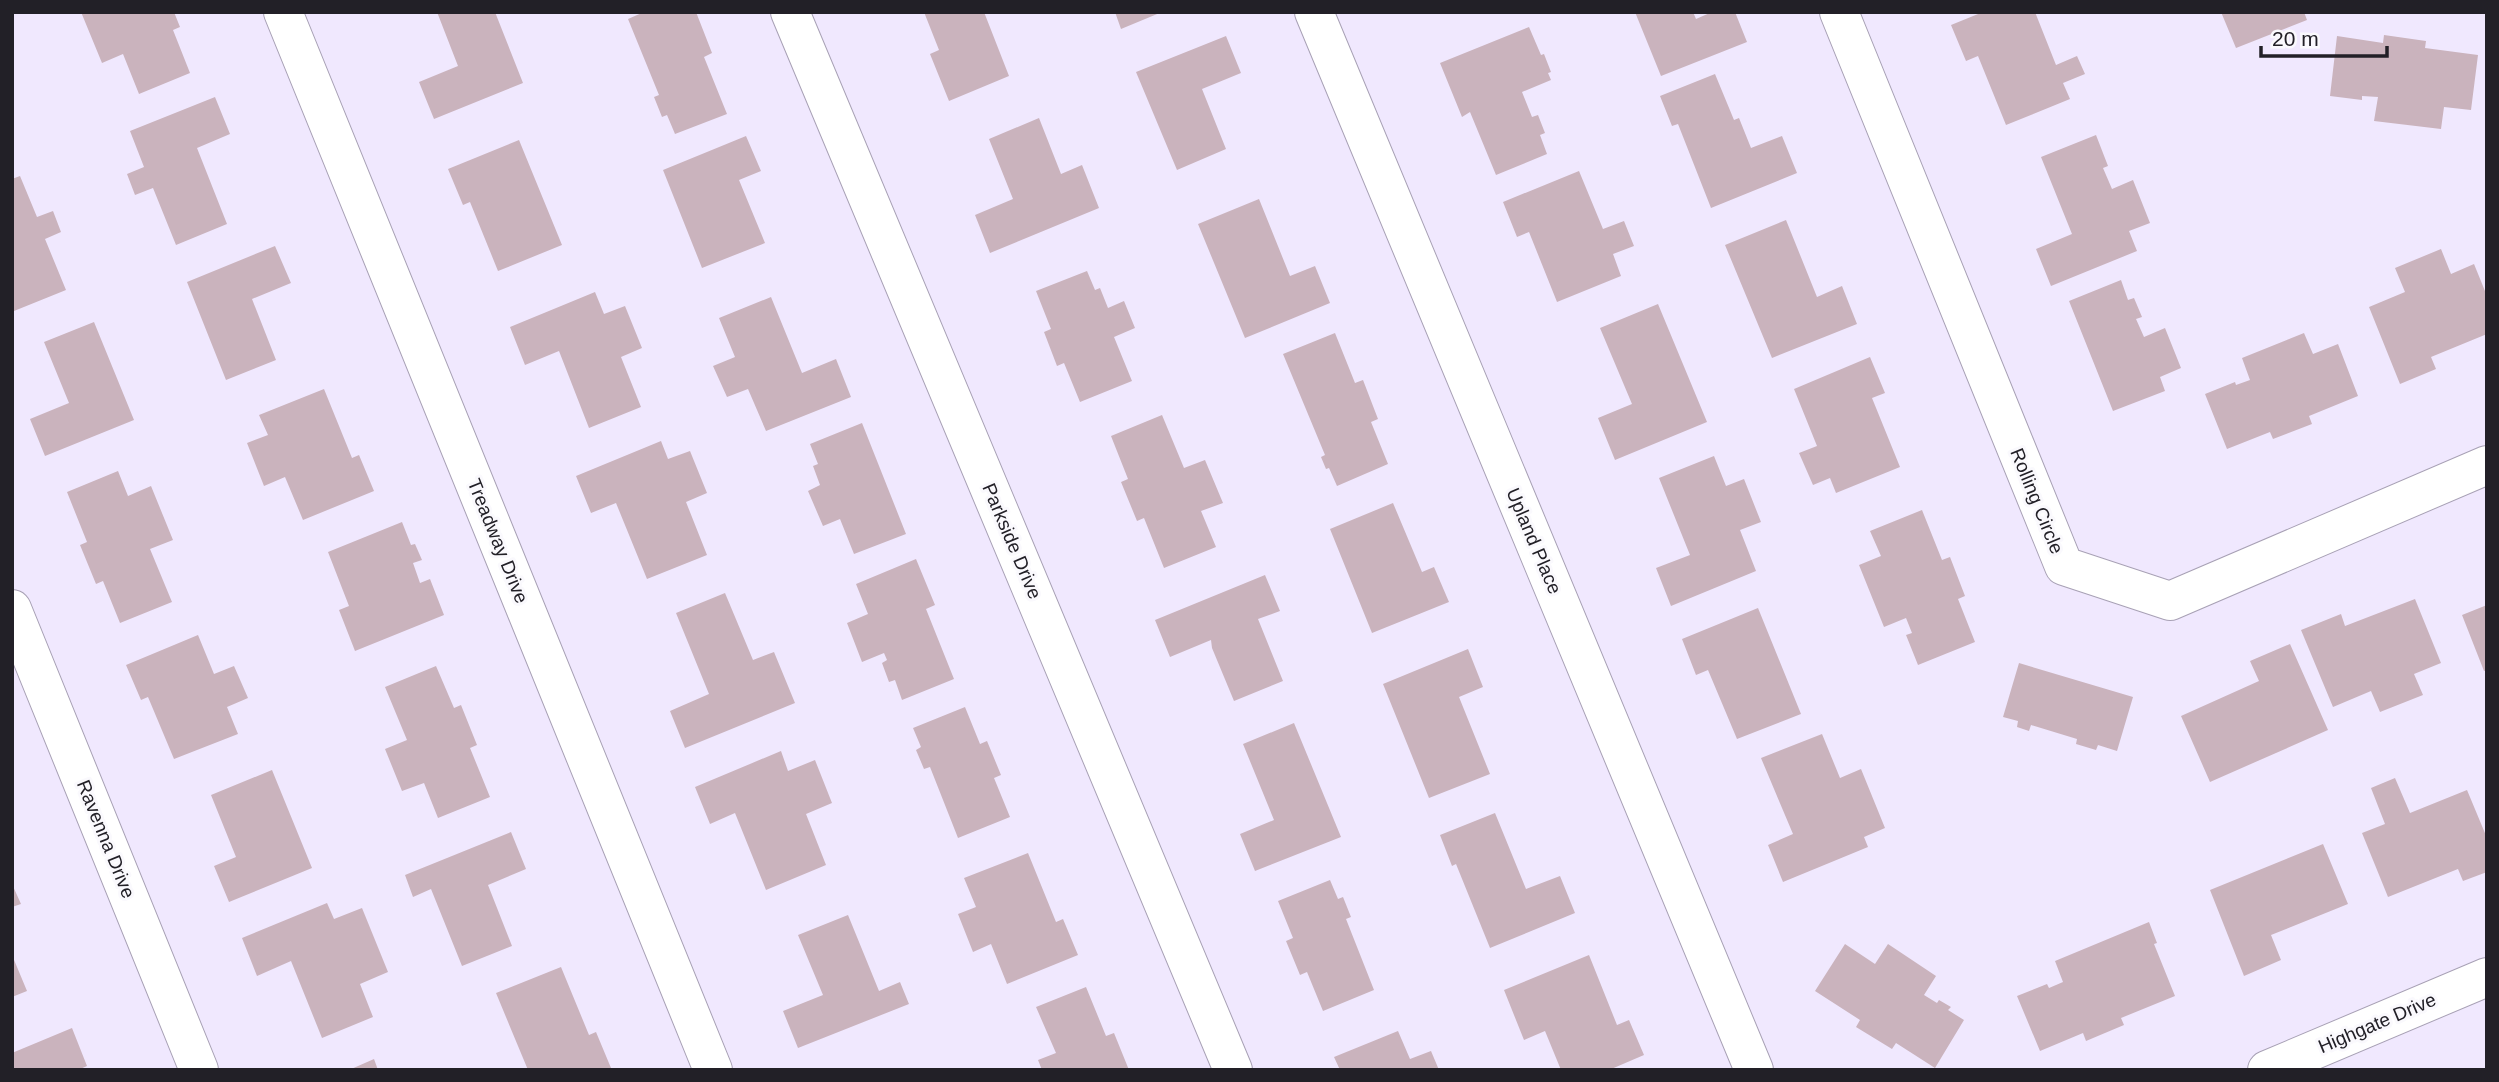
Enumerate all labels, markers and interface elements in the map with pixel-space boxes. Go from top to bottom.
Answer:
scale bar [2261,14,2387,58]
text: 20 m [2272,27,2319,50]
street label: Rolling Circle [2006,445,2068,557]
street label: Treadway Drive [463,476,533,606]
street label: Parkside Drive [978,480,1046,602]
street label: Upland Place [1502,485,1566,597]
street label: Ravenna Drive [73,777,139,901]
street label: Highgate Drive [2315,989,2439,1057]

